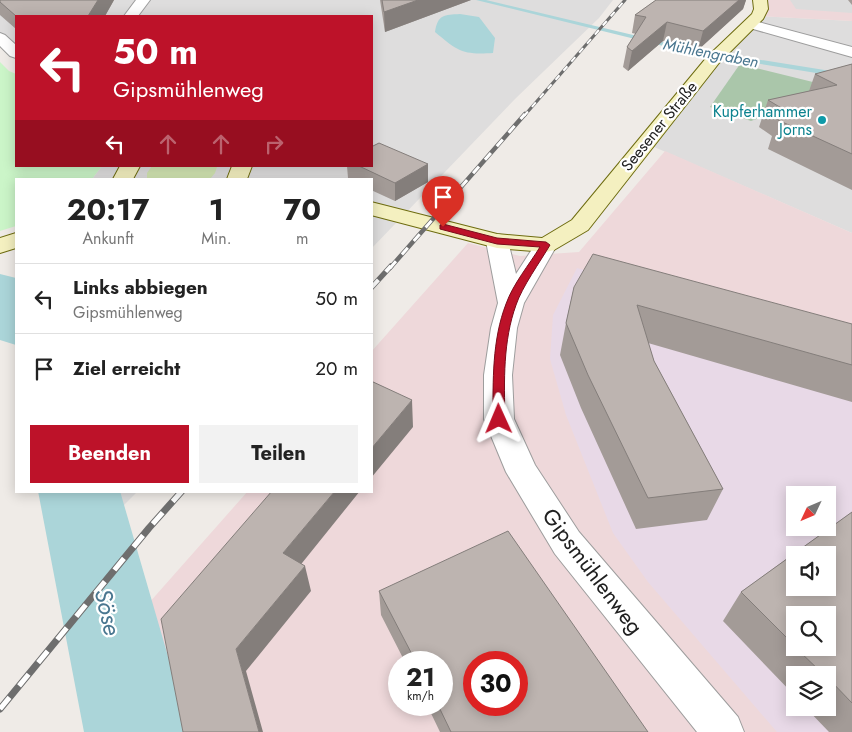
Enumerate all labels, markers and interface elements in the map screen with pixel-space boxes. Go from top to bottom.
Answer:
text: 50 m [113,27,198,77]
water label: Mühlengraben [661,32,761,74]
icon: left [30,35,95,100]
text: Gipsmühlenweg [113,73,264,105]
street label: Seesener Straße [615,76,703,176]
place label: Kupferhammer Jorns [713,100,813,141]
marker: Kupferhammer Jorns [816,114,828,126]
icon: left [101,130,129,158]
icon: ahead [154,130,182,158]
icon: ahead [207,130,235,158]
icon: right [260,130,288,158]
pin [422,176,464,227]
icon: arrive [429,183,457,211]
text: 20:17 [67,188,149,231]
text: 1 [209,188,224,231]
text: 70 [283,188,321,231]
text: Ankunft [83,227,134,250]
text: Min. [201,227,231,250]
text: m [296,227,308,250]
text: Links abbiegen [73,274,208,301]
icon: left [30,285,58,313]
text: 50 m [315,285,358,312]
text: Gipsmühlenweg [73,301,183,324]
icon: arrive [30,355,58,383]
text: Ziel erreicht [73,355,180,382]
text: 20 m [315,355,358,382]
position arrow [472,392,524,444]
button: Beenden [30,425,189,483]
button: Teilen [199,425,358,483]
north arrow [786,486,836,536]
map controls [786,486,836,716]
street label: Gipsmühlenweg [535,501,651,641]
button: sound [786,546,836,596]
water label: Söse [86,585,130,639]
button: search [786,606,836,656]
speed limit sign: 30 [463,651,528,716]
text: 21 [406,659,435,695]
button: layers [786,666,836,716]
text: km/h [407,687,434,705]

